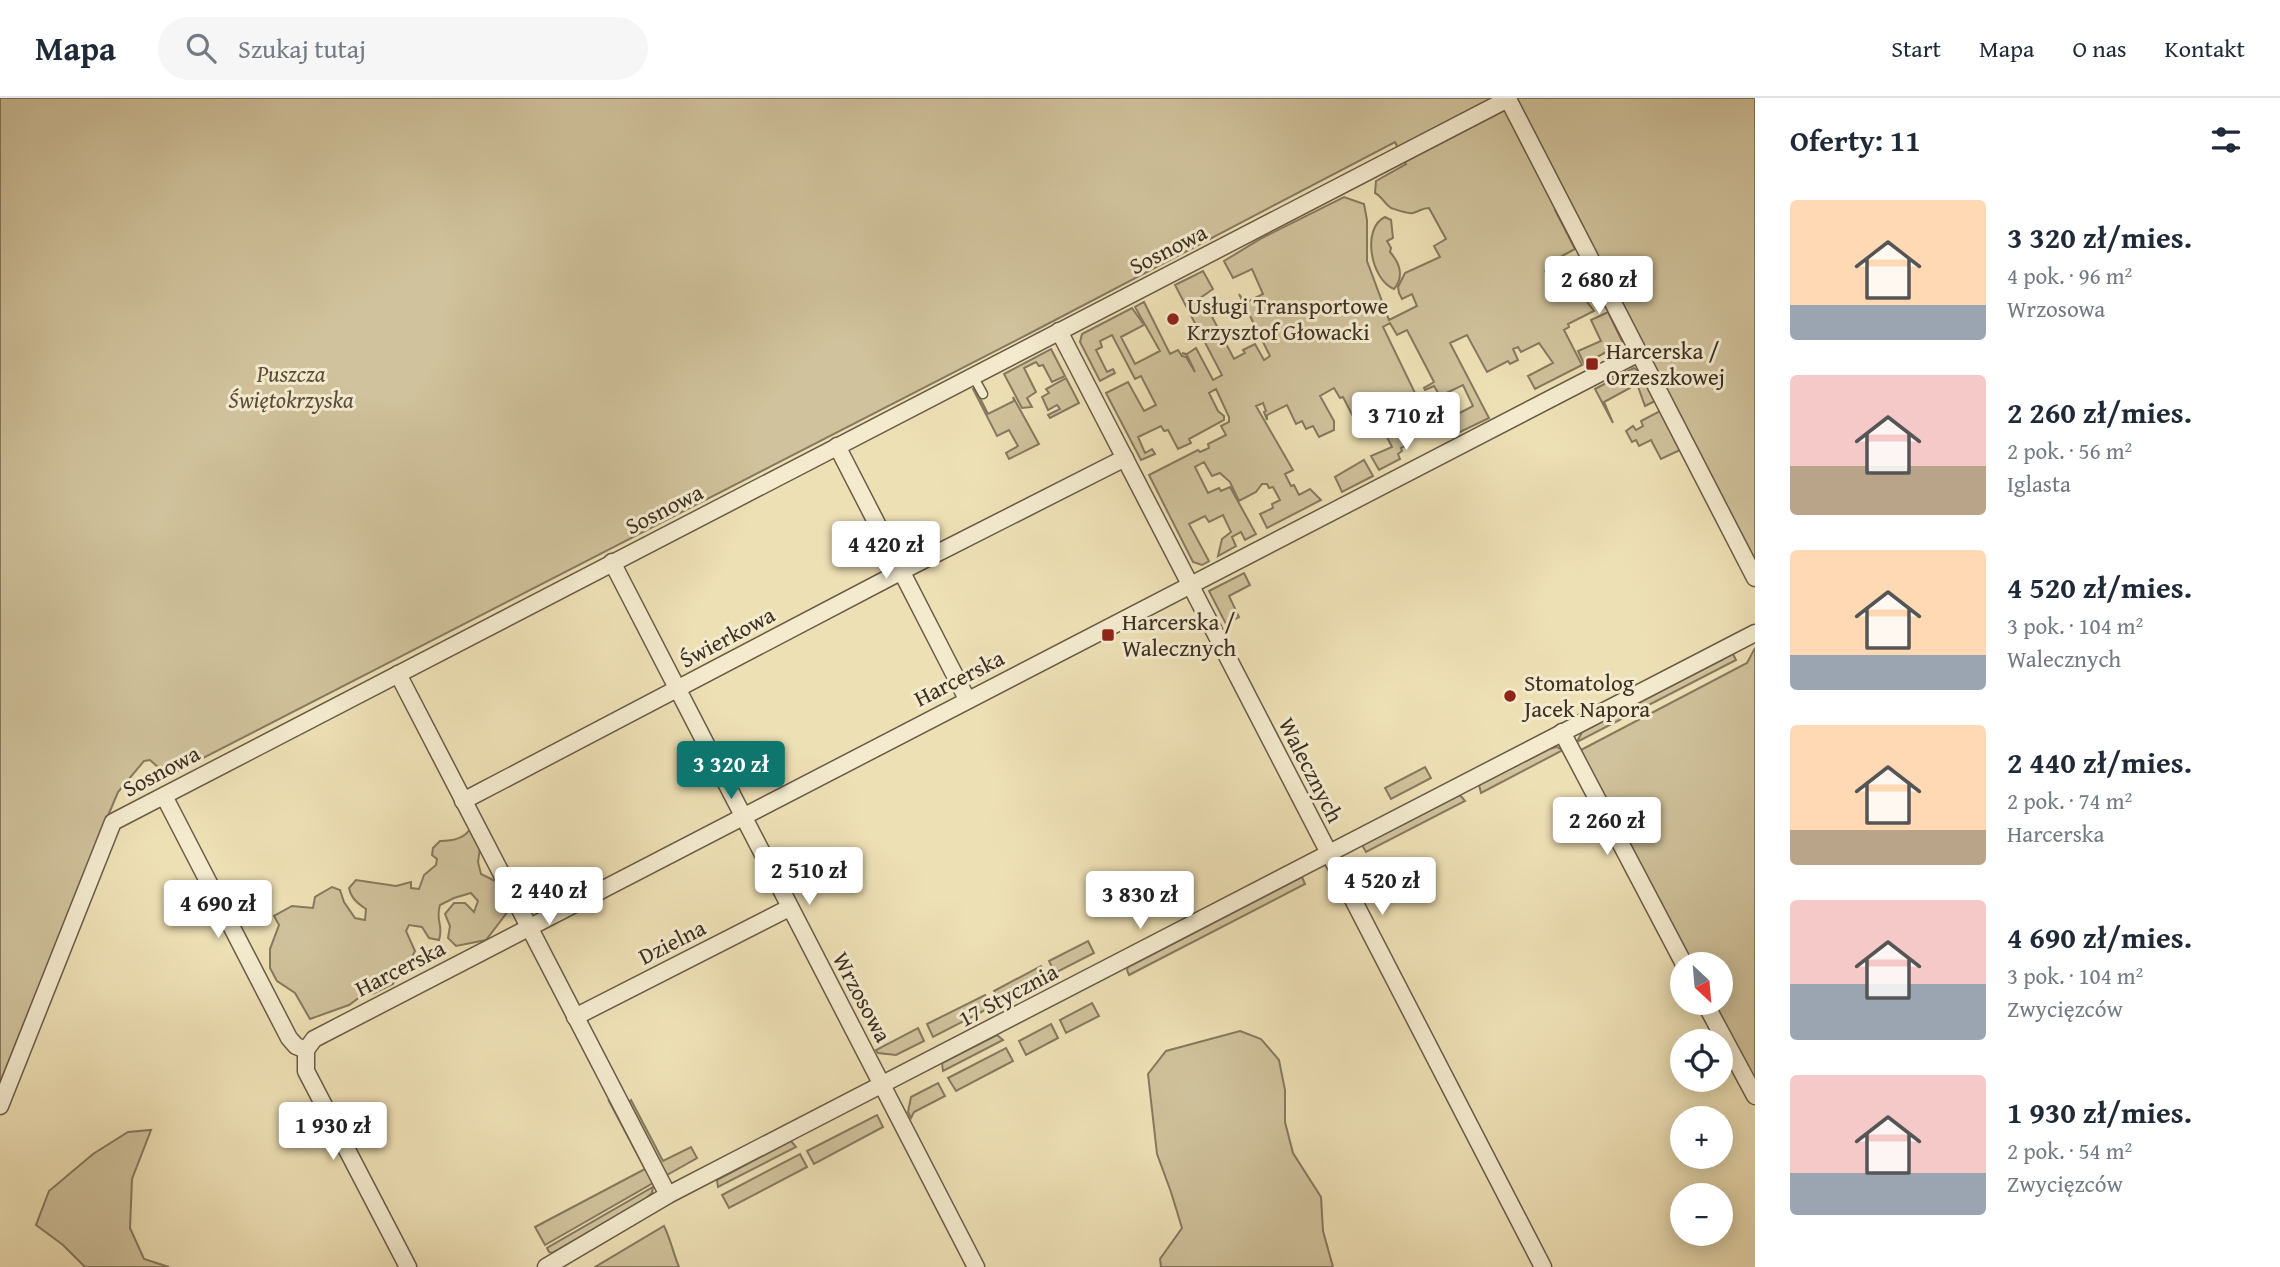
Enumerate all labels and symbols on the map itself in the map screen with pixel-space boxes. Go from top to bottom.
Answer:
street label: Sosnowa [1123,215,1212,282]
pin: 2 680 zł [1527,256,1671,316]
place label: Usługi Transportowe Krzysztof Głowacki [1187,289,1388,348]
marker: Usługi Transportowe Krzysztof Głowacki [1165,311,1181,327]
place label: Harcerska / Orzeszkowej [1606,334,1725,393]
marker: Harcerska / Orzeszkowej [1584,356,1600,372]
park label: Puszcza Świętokrzyska [228,357,354,416]
pin: 3 710 zł [1334,392,1478,452]
street label: Sosnowa [619,475,708,542]
pin: 4 420 zł [814,522,958,581]
street label: Świerkowa [673,598,780,675]
place label: Harcerska / Walecznych [1122,605,1236,664]
marker: Harcerska / Walecznych [1100,627,1116,643]
street label: Harcerska [908,641,1010,714]
place label: Stomatolog Jacek Napora [1521,666,1650,725]
marker: Stomatolog Jacek Napora [1502,688,1518,704]
street label: Walecznych [1271,711,1352,828]
street label: Sosnowa [116,736,205,805]
pin: 3 320 zł [659,742,803,801]
pin: 2 260 zł [1535,798,1679,857]
pin: 2 510 zł [737,848,881,907]
pin: 4 520 zł [1310,858,1454,917]
pin: 2 440 zł [477,868,621,927]
pin: 3 830 zł [1068,872,1212,931]
pin: 4 690 zł [146,880,290,940]
street label: Dzielna [632,911,711,972]
street label: Harcerska [349,931,451,1004]
street label: Wrzosowa [825,946,900,1048]
north arrow [1670,952,1732,1015]
street label: 17 Stycznia [952,954,1064,1035]
pin: 1 930 zł [261,1102,405,1162]

